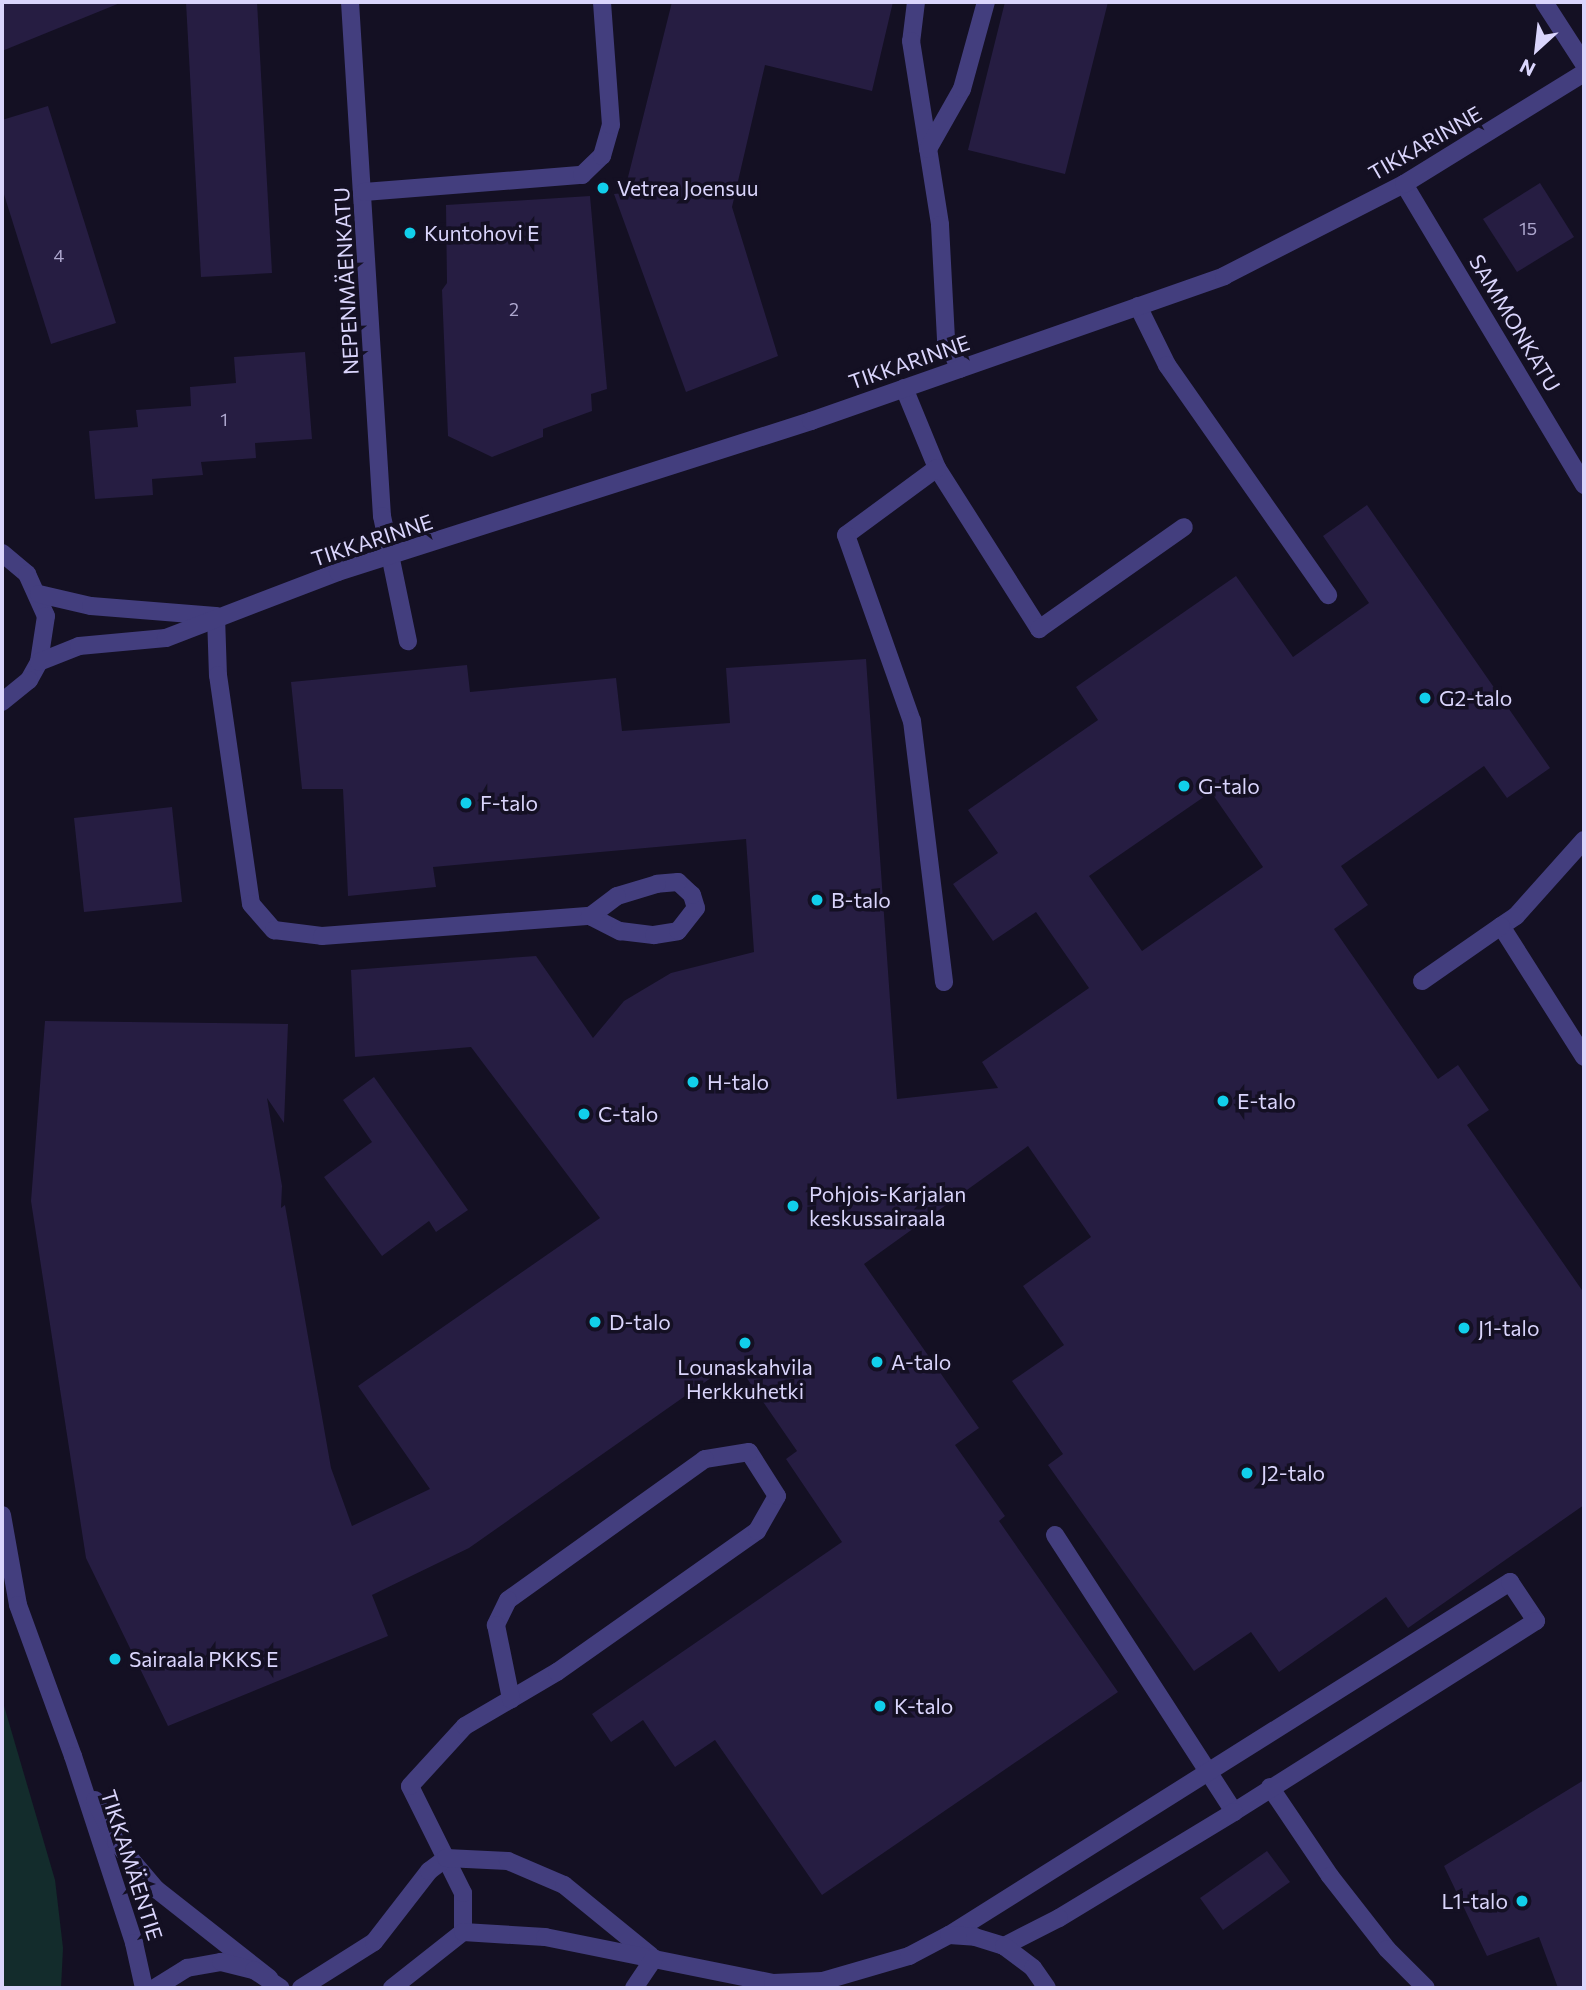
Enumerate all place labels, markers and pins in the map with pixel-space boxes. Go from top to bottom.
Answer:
place label: Vetrea Joensuu [617,175,758,201]
marker: Vetrea Joensuu [595,180,611,196]
place label: Kuntohovi E [424,220,539,246]
marker: Kuntohovi E [402,225,418,241]
place label: G2-talo [1439,685,1512,711]
marker: G2-talo [1417,690,1433,706]
place label: G-talo [1198,773,1260,799]
marker: G-talo [1176,778,1192,794]
place label: F-talo [480,790,538,816]
marker: F-talo [458,795,474,811]
place label: B-talo [831,887,891,913]
marker: B-talo [809,892,825,908]
place label: H-talo [707,1069,769,1095]
marker: H-talo [685,1074,701,1090]
place label: E-talo [1237,1088,1296,1114]
marker: E-talo [1215,1093,1231,1109]
place label: C-talo [598,1101,658,1127]
marker: C-talo [576,1106,592,1122]
place label: Pohjois-Karjalan keskussairaala [809,1181,966,1231]
marker: Pohjois-Karjalan keskussairaala [783,1196,803,1216]
place label: D-talo [609,1309,671,1335]
marker: D-talo [587,1314,603,1330]
place label: J1-talo [1478,1315,1539,1341]
marker: J1-talo [1456,1320,1472,1336]
marker: Lounaskahvila Herkkuhetki [737,1335,753,1351]
place label: A-talo [891,1349,951,1375]
place label: Lounaskahvila Herkkuhetki [677,1354,813,1404]
marker: A-talo [869,1354,885,1370]
place label: J2-talo [1261,1460,1325,1486]
marker: J2-talo [1239,1465,1255,1481]
place label: Sairaala PKKS E [129,1646,278,1672]
marker: Sairaala PKKS E [107,1651,123,1667]
place label: K-talo [894,1693,953,1719]
marker: K-talo [872,1698,888,1714]
place label: L1-talo [1442,1888,1508,1914]
marker: L1-talo [1514,1893,1530,1909]

